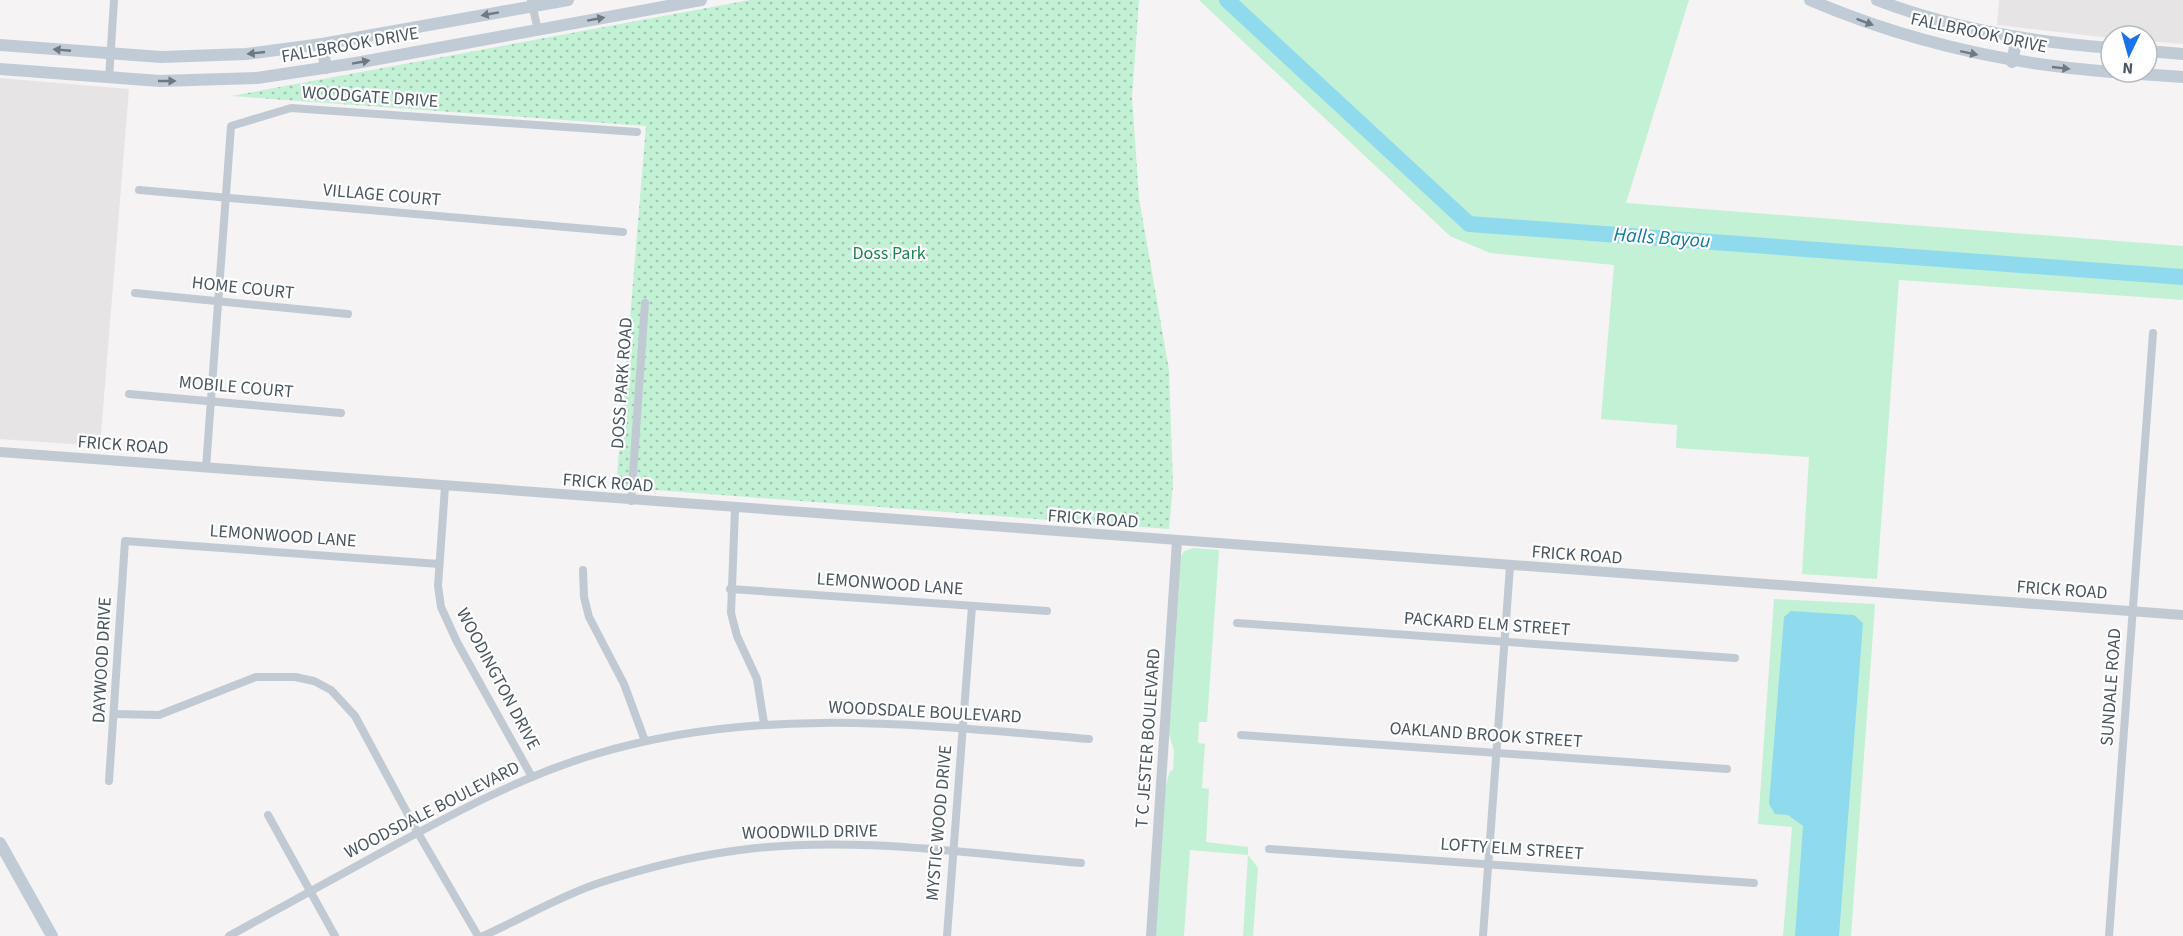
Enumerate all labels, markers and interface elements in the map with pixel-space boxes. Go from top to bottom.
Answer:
street label: FALLBROOK DRIVE [1908,6,2050,60]
one-way arrow [480,10,499,19]
one-way arrow [586,14,605,23]
one-way arrow [1856,17,1874,27]
street label: FALLBROOK DRIVE [279,21,421,69]
north arrow [2099,24,2159,84]
one-way arrow [52,46,71,55]
one-way arrow [247,48,266,58]
one-way arrow [1960,49,1979,58]
one-way arrow [351,57,370,66]
text: N [2122,57,2134,79]
one-way arrow [2052,63,2071,73]
one-way arrow [158,76,177,86]
street label: WOODGATE DRIVE [301,80,439,114]
street label: VILLAGE COURT [322,177,442,213]
water label: Halls Bayou [1613,221,1711,255]
park label: Doss Park [852,241,926,266]
street label: HOME COURT [191,270,296,306]
street label: DOSS PARK ROAD [605,316,639,450]
street label: MOBILE COURT [178,370,295,405]
street label: FRICK ROAD [77,429,169,461]
street label: FRICK ROAD [562,467,654,499]
street label: FRICK ROAD [1047,503,1139,535]
street label: LEMONWOOD LANE [209,518,357,554]
street label: FRICK ROAD [1531,539,1623,571]
street label: LEMONWOOD LANE [816,566,964,602]
street label: FRICK ROAD [2016,574,2108,606]
street label: DAYWOOD DRIVE [86,596,118,724]
street label: WOODINGTON DRIVE [450,604,546,754]
street label: PACKARD ELM STREET [1403,606,1571,642]
street label: SUNDALE ROAD [2094,627,2128,747]
street label: T C JESTER BOULEVARD [1129,647,1167,829]
street label: WOODSDALE BOULEVARD [828,694,1022,730]
street label: OAKLAND BROOK STREET [1389,716,1584,754]
street label: MYSTIC WOOD DRIVE [920,744,958,902]
street label: WOODSDALE BOULEVARD [340,755,524,865]
street label: WOODWILD DRIVE [742,818,878,846]
street label: LOFTY ELM STREET [1440,832,1585,866]

